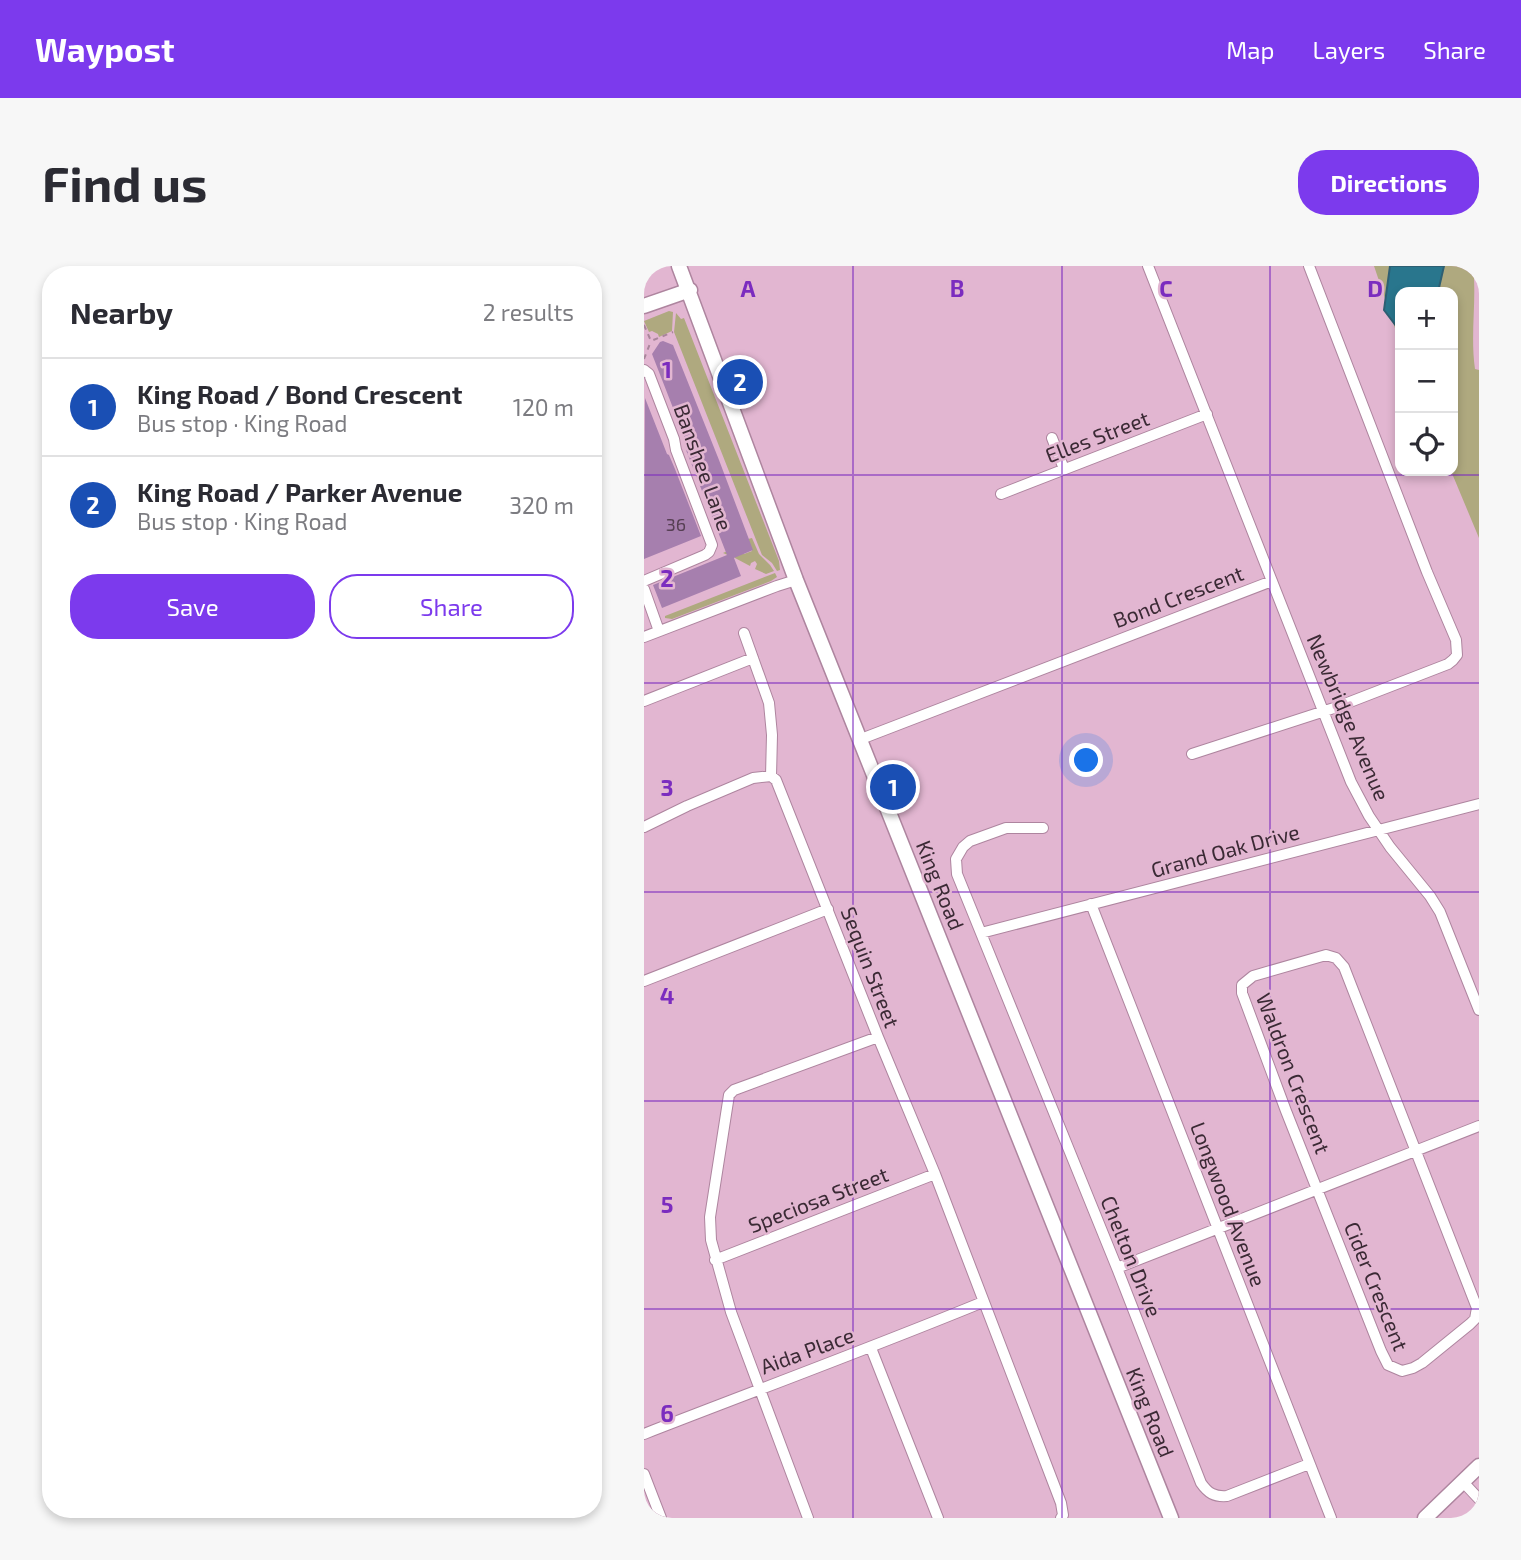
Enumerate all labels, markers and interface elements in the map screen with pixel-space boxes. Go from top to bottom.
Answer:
text: Waypost [35,29,174,69]
text: Map [1226,35,1274,64]
text: Layers [1312,35,1385,64]
text: Share [1423,35,1486,64]
button: Directions [1298,150,1479,215]
text: Find us [42,153,207,212]
text: A [740,274,756,302]
text: B [950,274,964,302]
text: C [1159,274,1173,302]
text: D [1367,274,1383,302]
map controls [1395,287,1458,476]
button: + [1395,287,1458,350]
text: Nearby [70,294,173,330]
text: 2 results [483,298,574,326]
button: − [1395,350,1458,413]
text: 1 [662,355,672,383]
pin: 2 [717,356,763,408]
text: King Road / Bond Crescent [137,378,462,409]
text: 1 [88,393,98,421]
text: 120 m [513,393,574,421]
street label: Banshee Lane [670,400,738,534]
street label: Elles Street [1042,405,1152,467]
text: Bus stop · King Road [137,409,347,437]
button: locate [1395,413,1458,476]
text: King Road / Parker Avenue [137,476,462,507]
text: 2 [86,491,100,519]
text: 320 m [509,491,574,519]
text: Bus stop · King Road [137,507,347,535]
house number: 36 [666,513,686,535]
street label: Bond Crescent [1109,560,1247,632]
text: 2 [660,564,674,592]
button: Save [70,574,315,639]
button: Share [329,574,574,639]
street label: Newbridge Avenue [1303,630,1395,804]
your location [1069,743,1103,777]
pin: 1 [870,761,916,813]
text: 3 [660,773,674,801]
street label: Grand Oak Drive [1148,818,1302,882]
street label: King Road [912,836,970,934]
street label: Sequin Street [836,903,906,1031]
text: 4 [660,981,674,1009]
street label: Waldron Crescent [1252,989,1336,1157]
street label: Longwood Avenue [1186,1118,1272,1290]
street label: Speciosa Street [744,1161,892,1237]
text: 5 [661,1190,673,1218]
street label: Chelton Drive [1096,1192,1168,1320]
street label: Cider Crescent [1340,1218,1414,1354]
street label: Aida Place [757,1321,857,1379]
street label: King Road [1122,1363,1180,1461]
text: 6 [660,1399,674,1427]

